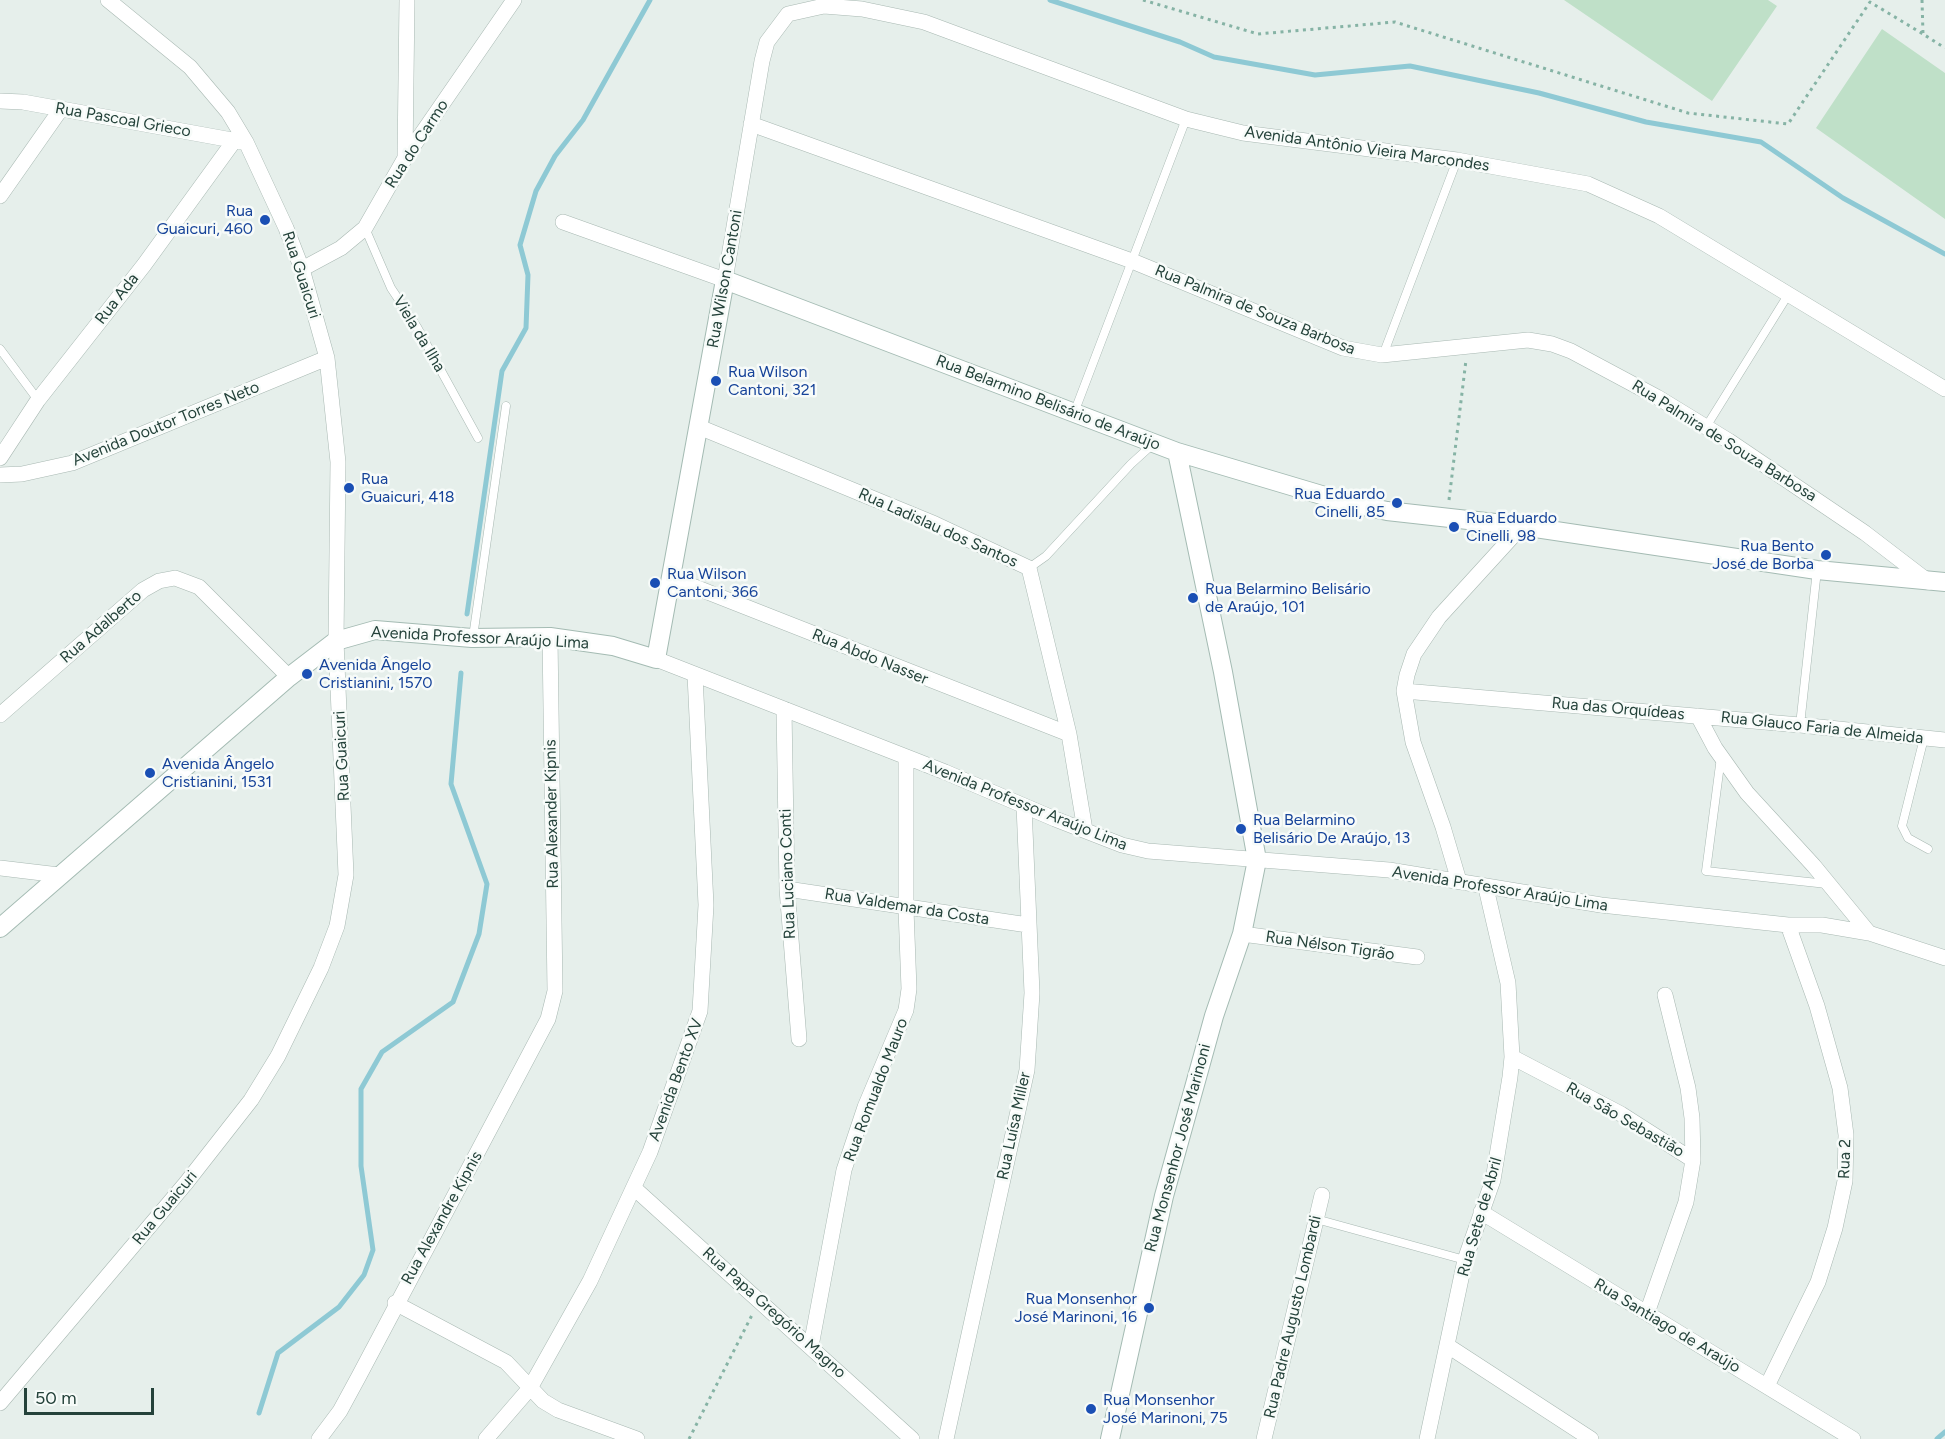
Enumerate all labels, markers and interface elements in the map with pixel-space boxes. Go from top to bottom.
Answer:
street label: Rua do Carmo [381,96,453,192]
street label: Rua Pascoal Grieco [54,99,192,141]
street label: Avenida Antônio Vieira Marcondes [1243,122,1491,176]
place label: Rua Guaicuri, 460 [157,201,253,239]
street label: Rua Wilson Cantoni [703,208,747,350]
marker: Rua Guaicuri, 460 [258,213,272,227]
street label: Rua Guaicuri [278,229,324,321]
street label: Rua Palmira de Souza Barbosa [1152,261,1358,359]
street label: Rua Ada [91,270,143,328]
street label: Viela da Ilha [389,292,449,376]
street label: Rua Belarmino Belisário de Araújo [933,351,1163,455]
place label: Rua Wilson Cantoni, 321 [728,362,816,400]
marker: Rua Wilson Cantoni, 321 [709,374,723,388]
street label: Rua Palmira de Souza Barbosa [1628,376,1820,506]
street label: Avenida Doutor Torres Neto [70,378,262,470]
place label: Rua Guaicuri, 418 [361,469,455,507]
marker: Rua Guaicuri, 418 [342,481,356,495]
street label: Rua Ladislau dos Santos [855,484,1021,572]
place label: Rua Eduardo Cinelli, 85 [1294,484,1385,522]
marker: Rua Eduardo Cinelli, 85 [1390,496,1404,510]
place label: Rua Eduardo Cinelli, 98 [1466,508,1557,546]
marker: Rua Eduardo Cinelli, 98 [1447,520,1461,534]
place label: Rua Bento José de Borba [1712,536,1814,574]
marker: Rua Bento José de Borba [1819,548,1833,562]
place label: Rua Wilson Cantoni, 366 [667,564,758,602]
marker: Rua Wilson Cantoni, 366 [648,576,662,590]
place label: Rua Belarmino Belisário de Araújo, 101 [1205,579,1371,617]
street label: Rua Adalberto [56,586,146,668]
marker: Rua Belarmino Belisário de Araújo, 101 [1186,591,1200,605]
street label: Avenida Professor Araújo Lima [370,623,590,653]
street label: Rua Abdo Nasser [809,625,931,689]
place label: Avenida Ângelo Cristianini, 1570 [319,655,433,693]
marker: Avenida Ângelo Cristianini, 1570 [300,667,314,681]
street label: Rua das Orquídeas [1551,694,1685,724]
street label: Rua Glauco Faria de Almeida [1720,708,1924,748]
street label: Rua Guaicuri [330,710,354,802]
street label: Rua Alexander Kipnis [541,739,563,889]
place label: Avenida Ângelo Cristianini, 1531 [162,754,274,792]
street label: Avenida Professor Araújo Lima [920,755,1130,855]
marker: Avenida Ângelo Cristianini, 1531 [143,766,157,780]
street label: Rua Luciano Conti [776,808,800,940]
place label: Rua Belarmino Belisário De Araújo, 13 [1253,810,1410,848]
marker: Rua Belarmino Belisário De Araújo, 13 [1234,822,1248,836]
street label: Avenida Professor Araújo Lima [1391,862,1609,916]
street label: Rua Valdemar da Costa [823,885,991,929]
street label: Rua Nélson Tigrão [1264,927,1396,965]
street label: Rua Romualdo Mauro [840,1015,912,1165]
street label: Avenida Bento XV [645,1016,707,1144]
street label: Rua Monsenhor José Marinoni [1141,1042,1215,1254]
street label: Rua Luísa Miller [993,1070,1035,1182]
street label: Rua São Sebastião [1563,1078,1687,1162]
street label: Rua 2 [1835,1139,1855,1179]
street label: Rua Alexandre Kipnis [397,1148,487,1288]
street label: Rua Sete de Abril [1454,1155,1506,1279]
street label: Rua Guaicuri [128,1167,202,1249]
street label: Rua Padre Augusto Lombardi [1260,1214,1326,1420]
street label: Rua Papa Gregório Magno [698,1243,850,1383]
street label: Rua Santiago de Araújo [1590,1275,1744,1377]
place label: Rua Monsenhor José Marinoni, 16 [1014,1289,1137,1327]
marker: Rua Monsenhor José Marinoni, 16 [1142,1301,1156,1315]
scale bar [27,1376,158,1414]
text: 50 m [35,1387,77,1409]
place label: Rua Monsenhor José Marinoni, 75 [1103,1390,1228,1428]
marker: Rua Monsenhor José Marinoni, 75 [1084,1402,1098,1416]

